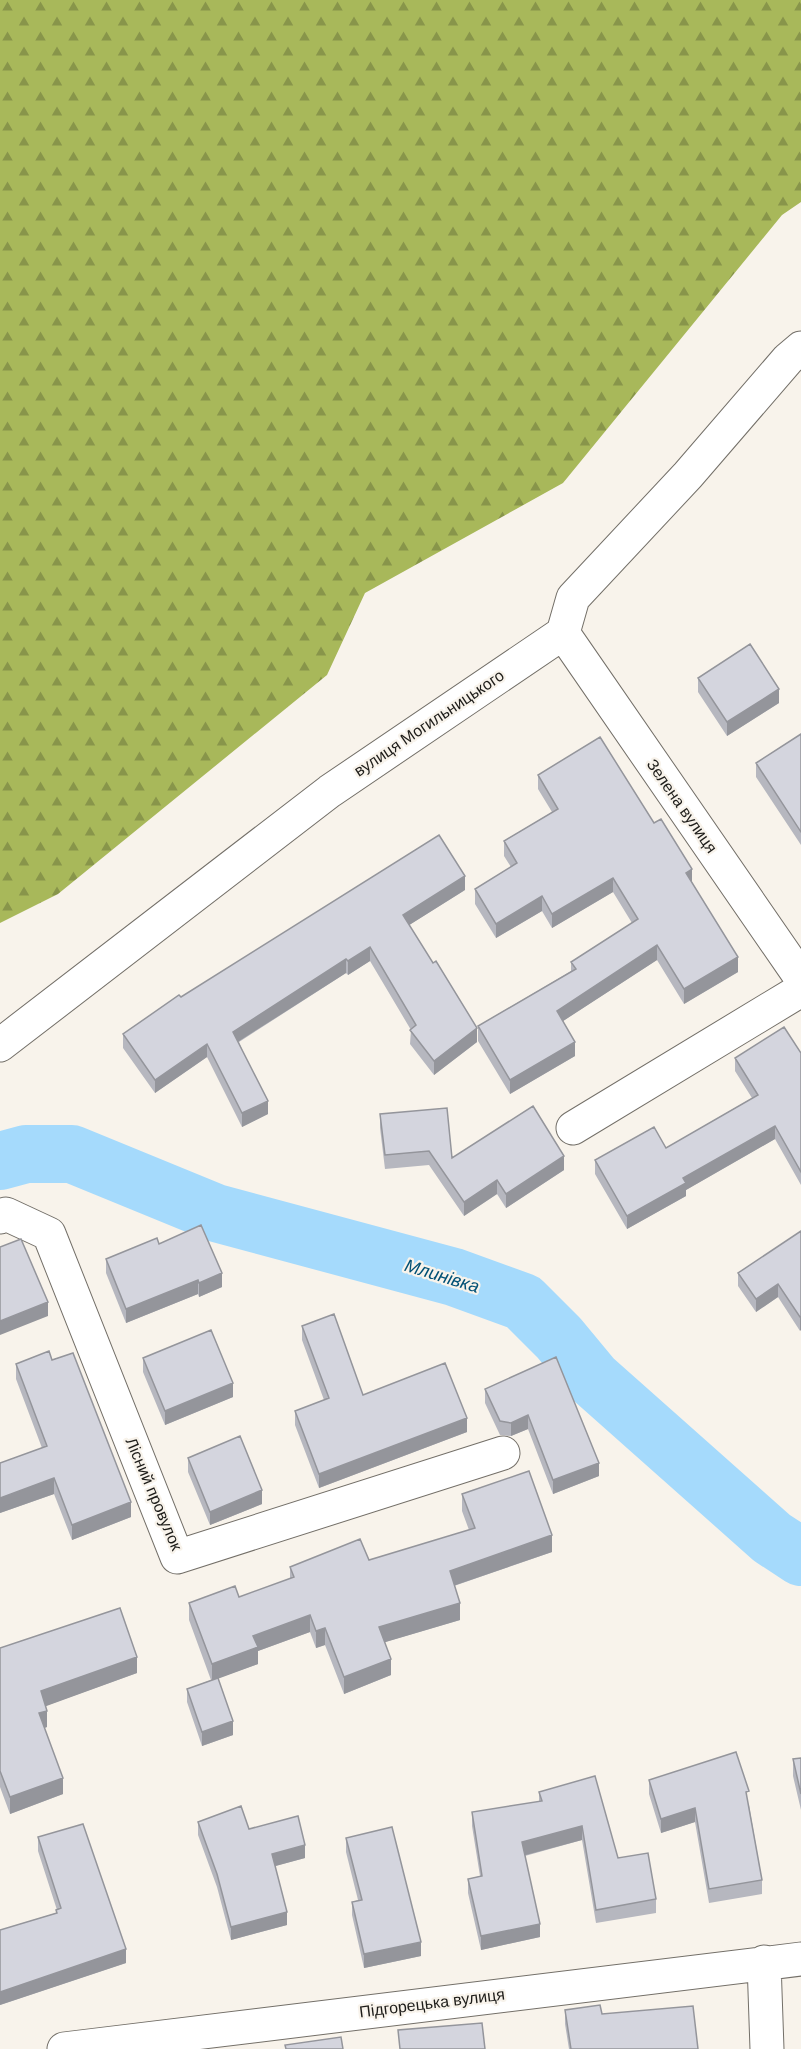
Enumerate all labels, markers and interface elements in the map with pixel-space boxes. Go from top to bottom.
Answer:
street label: вулиця Могильницького [350,665,508,781]
street label: Зелена вулиця [642,755,722,857]
water label: Млинівка [402,1253,482,1299]
street label: Лісний провулок [121,1434,188,1555]
street label: Підгорецька вулиця [358,1984,506,2022]

